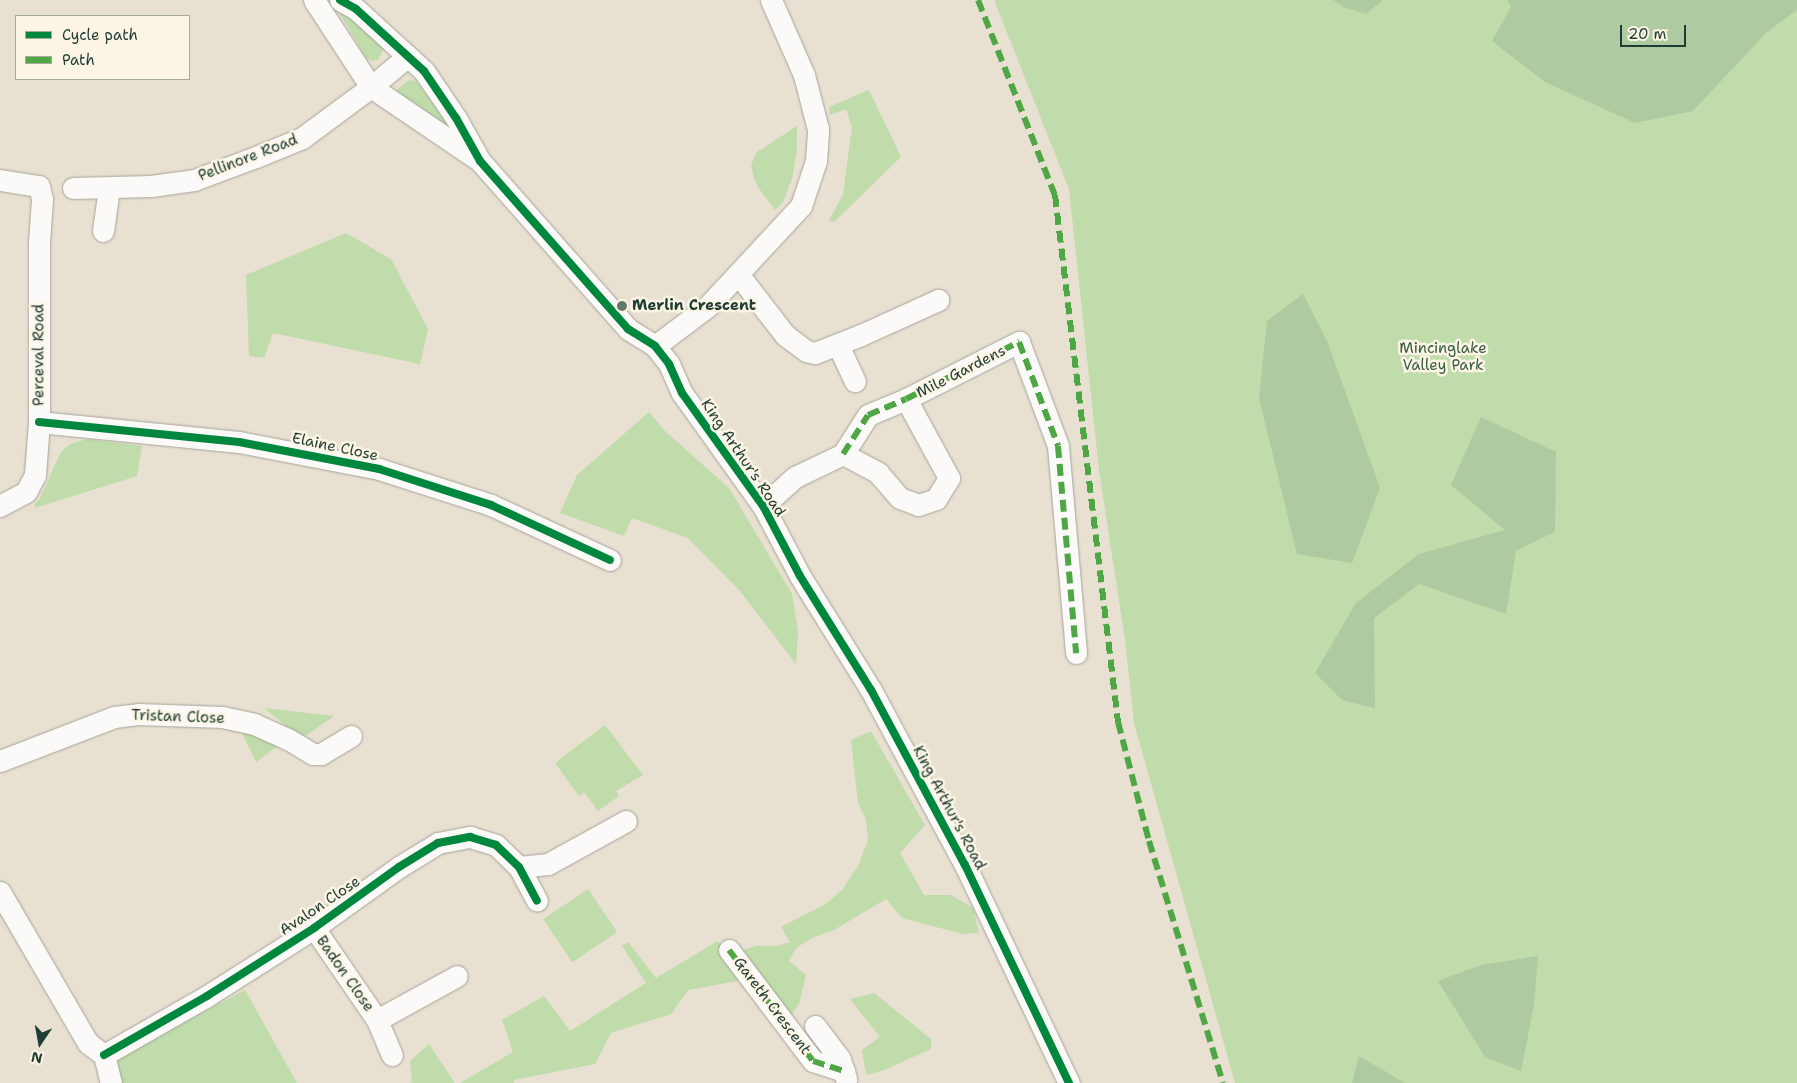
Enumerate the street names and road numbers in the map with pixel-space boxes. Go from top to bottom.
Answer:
street label: Pellinore Road [196,131,300,185]
street label: Perceval Road [30,304,48,406]
street label: Mile Gardens [913,342,1009,402]
street label: King Arthur's Road [697,396,789,520]
street label: Elaine Close [290,429,380,465]
street label: Tristan Close [131,706,225,728]
street label: King Arthur's Road [909,743,989,873]
street label: Avalon Close [276,872,364,940]
street label: Badon Close [312,933,378,1015]
street label: Gareth Crescent [729,954,815,1058]

